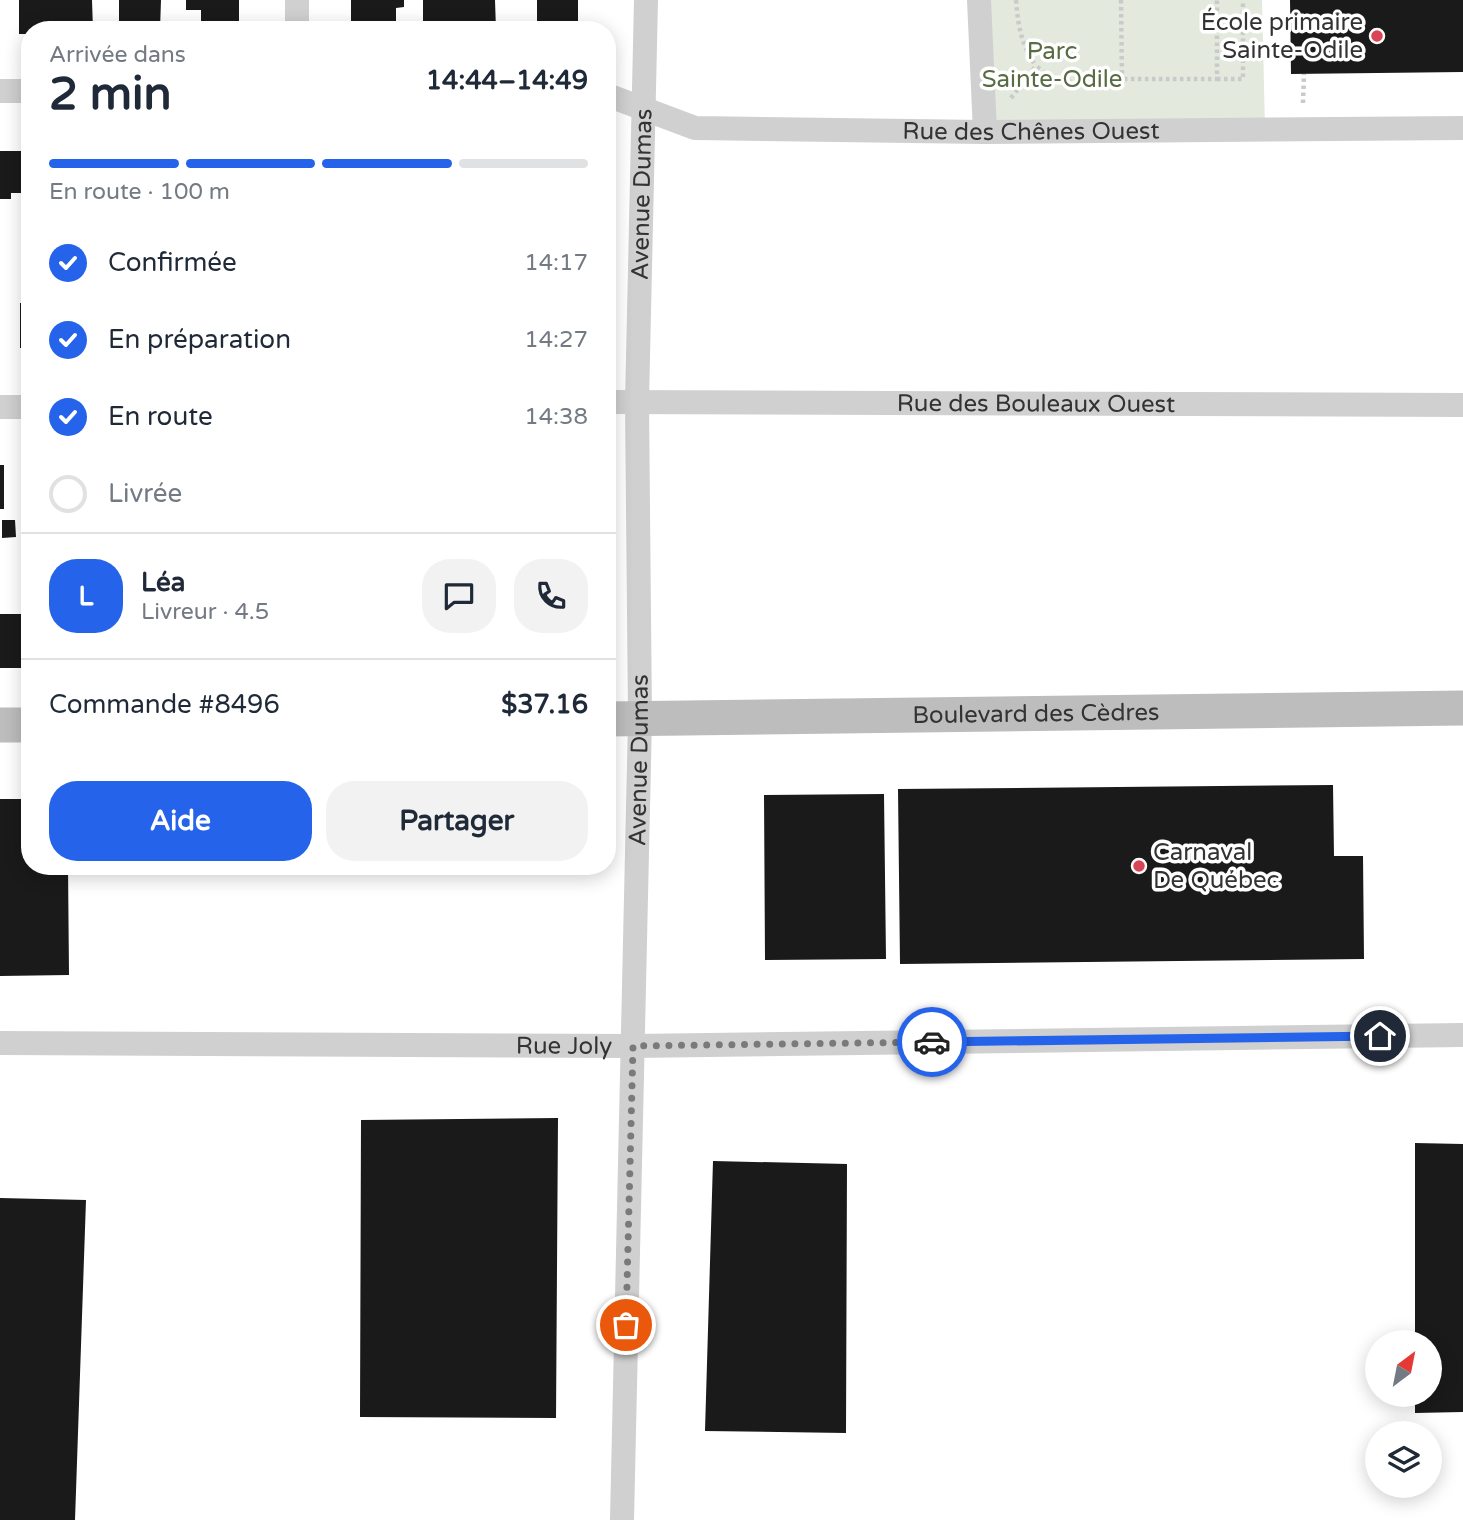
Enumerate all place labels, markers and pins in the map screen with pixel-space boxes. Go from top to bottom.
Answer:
place label: École primaire Sainte-Odile [1201,7,1363,65]
marker: École primaire Sainte-Odile [1369,28,1385,44]
place label: Carnaval De Québec [1153,838,1279,895]
marker: Carnaval De Québec [1131,858,1147,874]
pin [1350,1006,1410,1066]
pin [596,1295,656,1355]

